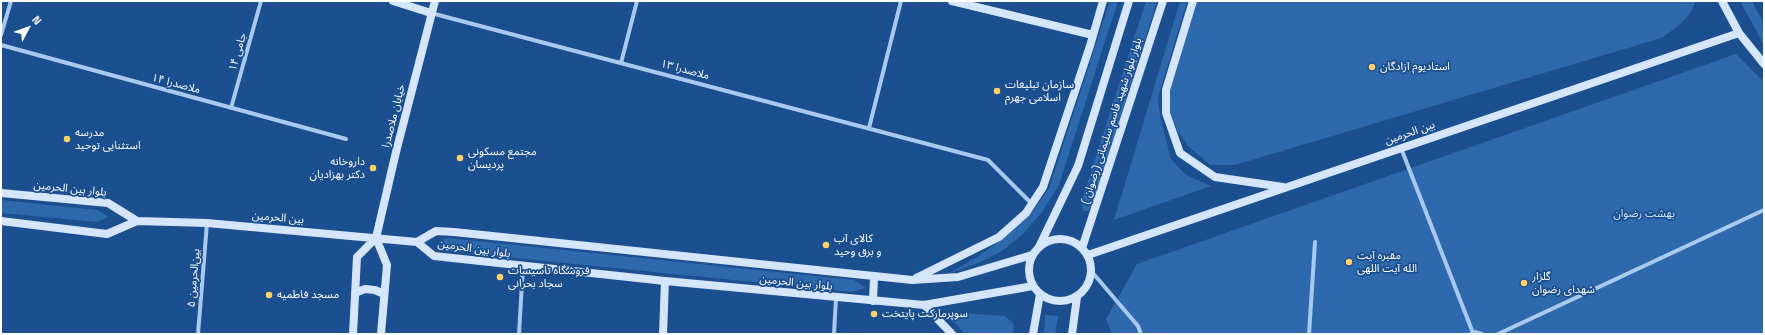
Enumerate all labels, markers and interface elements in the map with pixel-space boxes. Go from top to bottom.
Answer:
north arrow [8,8,48,48]
text: N [29,13,45,28]
street label: جامی ۱۴ [226,31,250,73]
street label: بلوار بلوار شهید قاسم سلیمانی (رضوان ) [1079,36,1145,206]
street label: ملاصدرا ۱۳ [659,57,711,83]
place label: استادیوم آزادگان [1380,60,1450,74]
marker: استادیوم آزادگان [1367,62,1377,72]
street label: ملاصدرا ۱۴ [150,71,202,97]
place label: سازمان تبلیغات اسلامی جهرم [1005,78,1074,104]
street label: خیابان ملاصدرا [380,83,408,149]
marker: سازمان تبلیغات اسلامی جهرم [992,86,1002,96]
street label: بین الحرمین [1383,118,1437,148]
place label: مدرسه استثنایی توحید [75,126,141,152]
marker: مدرسه استثنایی توحید [62,134,72,144]
place label: مجتمع مسکونی پردیسان [468,145,537,171]
marker: مجتمع مسکونی پردیسان [455,153,465,163]
place label: داروخانه دکتر بهزادیان [309,155,365,181]
marker: داروخانه دکتر بهزادیان [368,163,378,173]
street label: بلوار بین الحرمین [33,179,107,199]
park label: بهشت رضوان [1613,207,1675,221]
street label: بین الحرمین [251,209,305,227]
place label: کالای آب و برق وحید [834,232,881,258]
street label: بلوار بین الحرمین [437,237,511,261]
marker: کالای آب و برق وحید [821,240,831,250]
street label: بین‌الحرمین ۵ [185,248,203,308]
place label: مقبره آیت الله آیت اللهی [1357,249,1417,275]
marker: مقبره آیت الله آیت اللهی [1344,257,1354,267]
place label: فروشگاه تاسیسات سجاد بحرانی [508,264,590,290]
place label: گلزار شهدای رضوان [1532,270,1595,296]
marker: فروشگاه تاسیسات سجاد بحرانی [495,272,505,282]
street label: بلوار بین الحرمین [759,273,833,293]
marker: گلزار شهدای رضوان [1519,278,1529,288]
place label: مسجد فاطمیه [277,288,339,302]
marker: مسجد فاطمیه [264,290,274,300]
place label: سوپرمارکت پایتخت [882,307,968,321]
marker: سوپرمارکت پایتخت [869,309,879,319]

